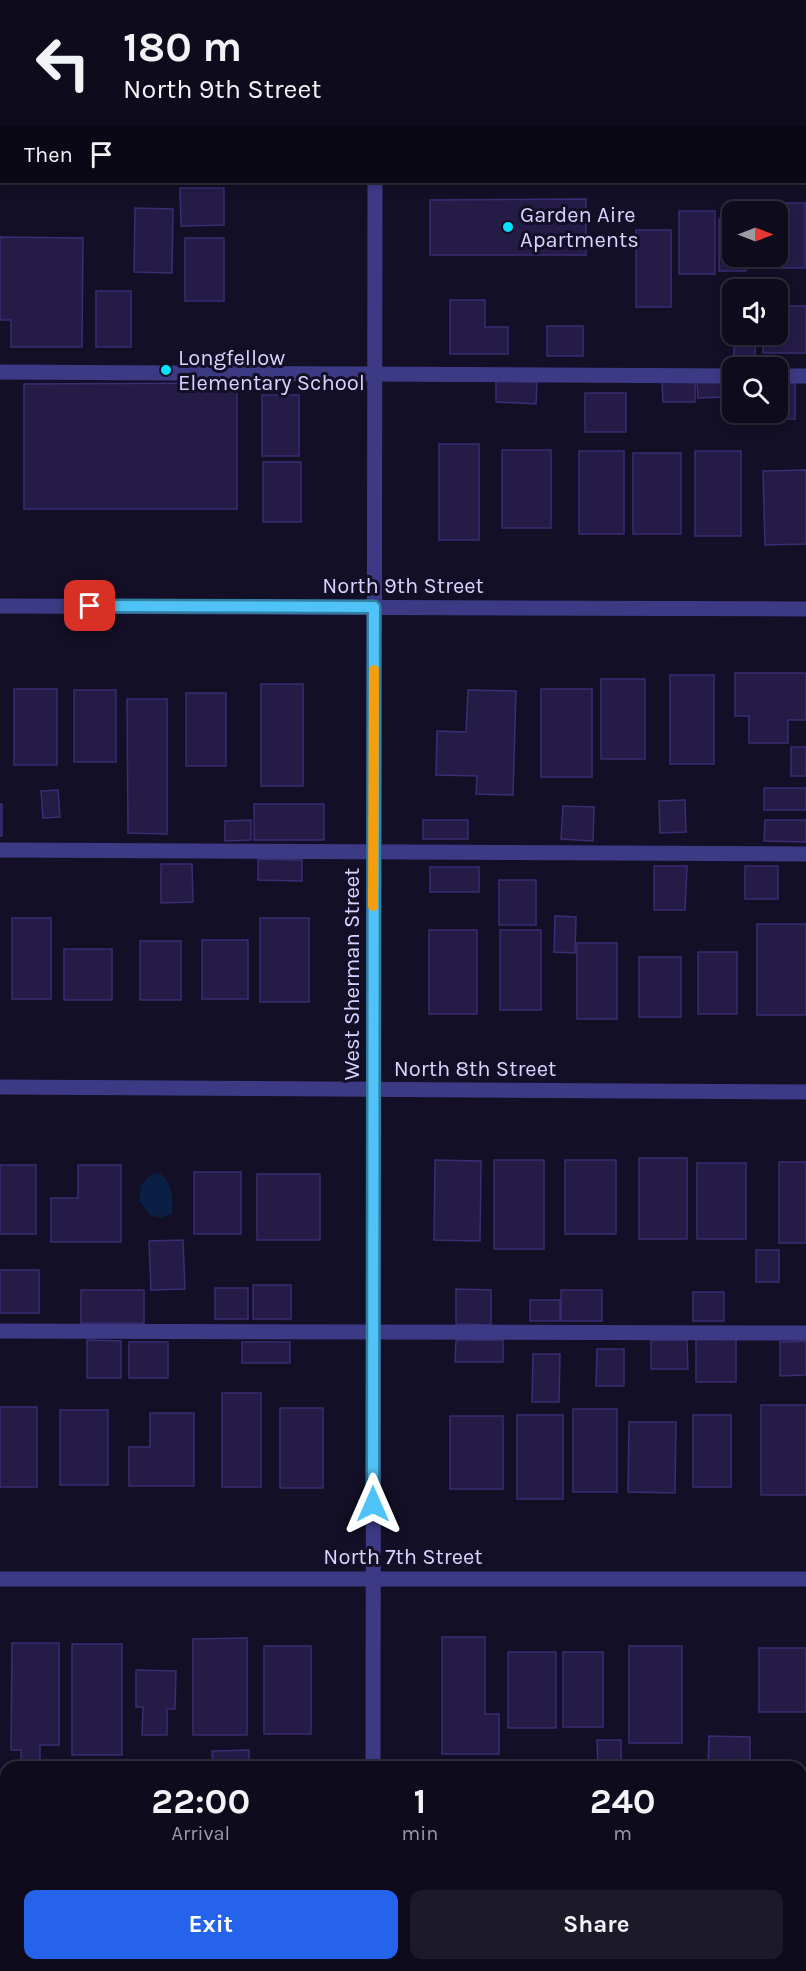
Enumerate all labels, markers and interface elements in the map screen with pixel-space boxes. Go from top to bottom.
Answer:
text: 180 m [123,22,242,72]
icon: left [24,24,102,102]
text: North 9th Street [123,73,321,105]
icon: arrive [85,138,118,171]
text: Then [24,142,73,168]
north arrow [722,201,788,267]
map controls [722,201,788,423]
place label: Garden Aire Apartments [520,202,639,253]
marker: Garden Aire Apartments [501,220,515,234]
button: sound [722,279,788,345]
place label: Longfellow Elementary School [178,345,365,396]
button: search [722,357,788,423]
marker: Longfellow Elementary School [159,363,173,377]
street label: North 9th Street [322,573,484,599]
pin [64,580,115,631]
icon: arrive [73,589,106,622]
street label: West Sherman Street [339,868,365,1080]
street label: North 8th Street [394,1056,556,1082]
position arrow [341,1472,405,1536]
street label: North 7th Street [323,1544,483,1570]
text: 22:00 [151,1780,250,1822]
text: 1 [413,1780,426,1822]
text: 240 [590,1780,656,1822]
text: Arrival [171,1822,230,1845]
text: min [402,1822,438,1845]
text: m [613,1822,632,1845]
button: Exit [24,1890,398,1959]
button: Share [410,1890,783,1959]

